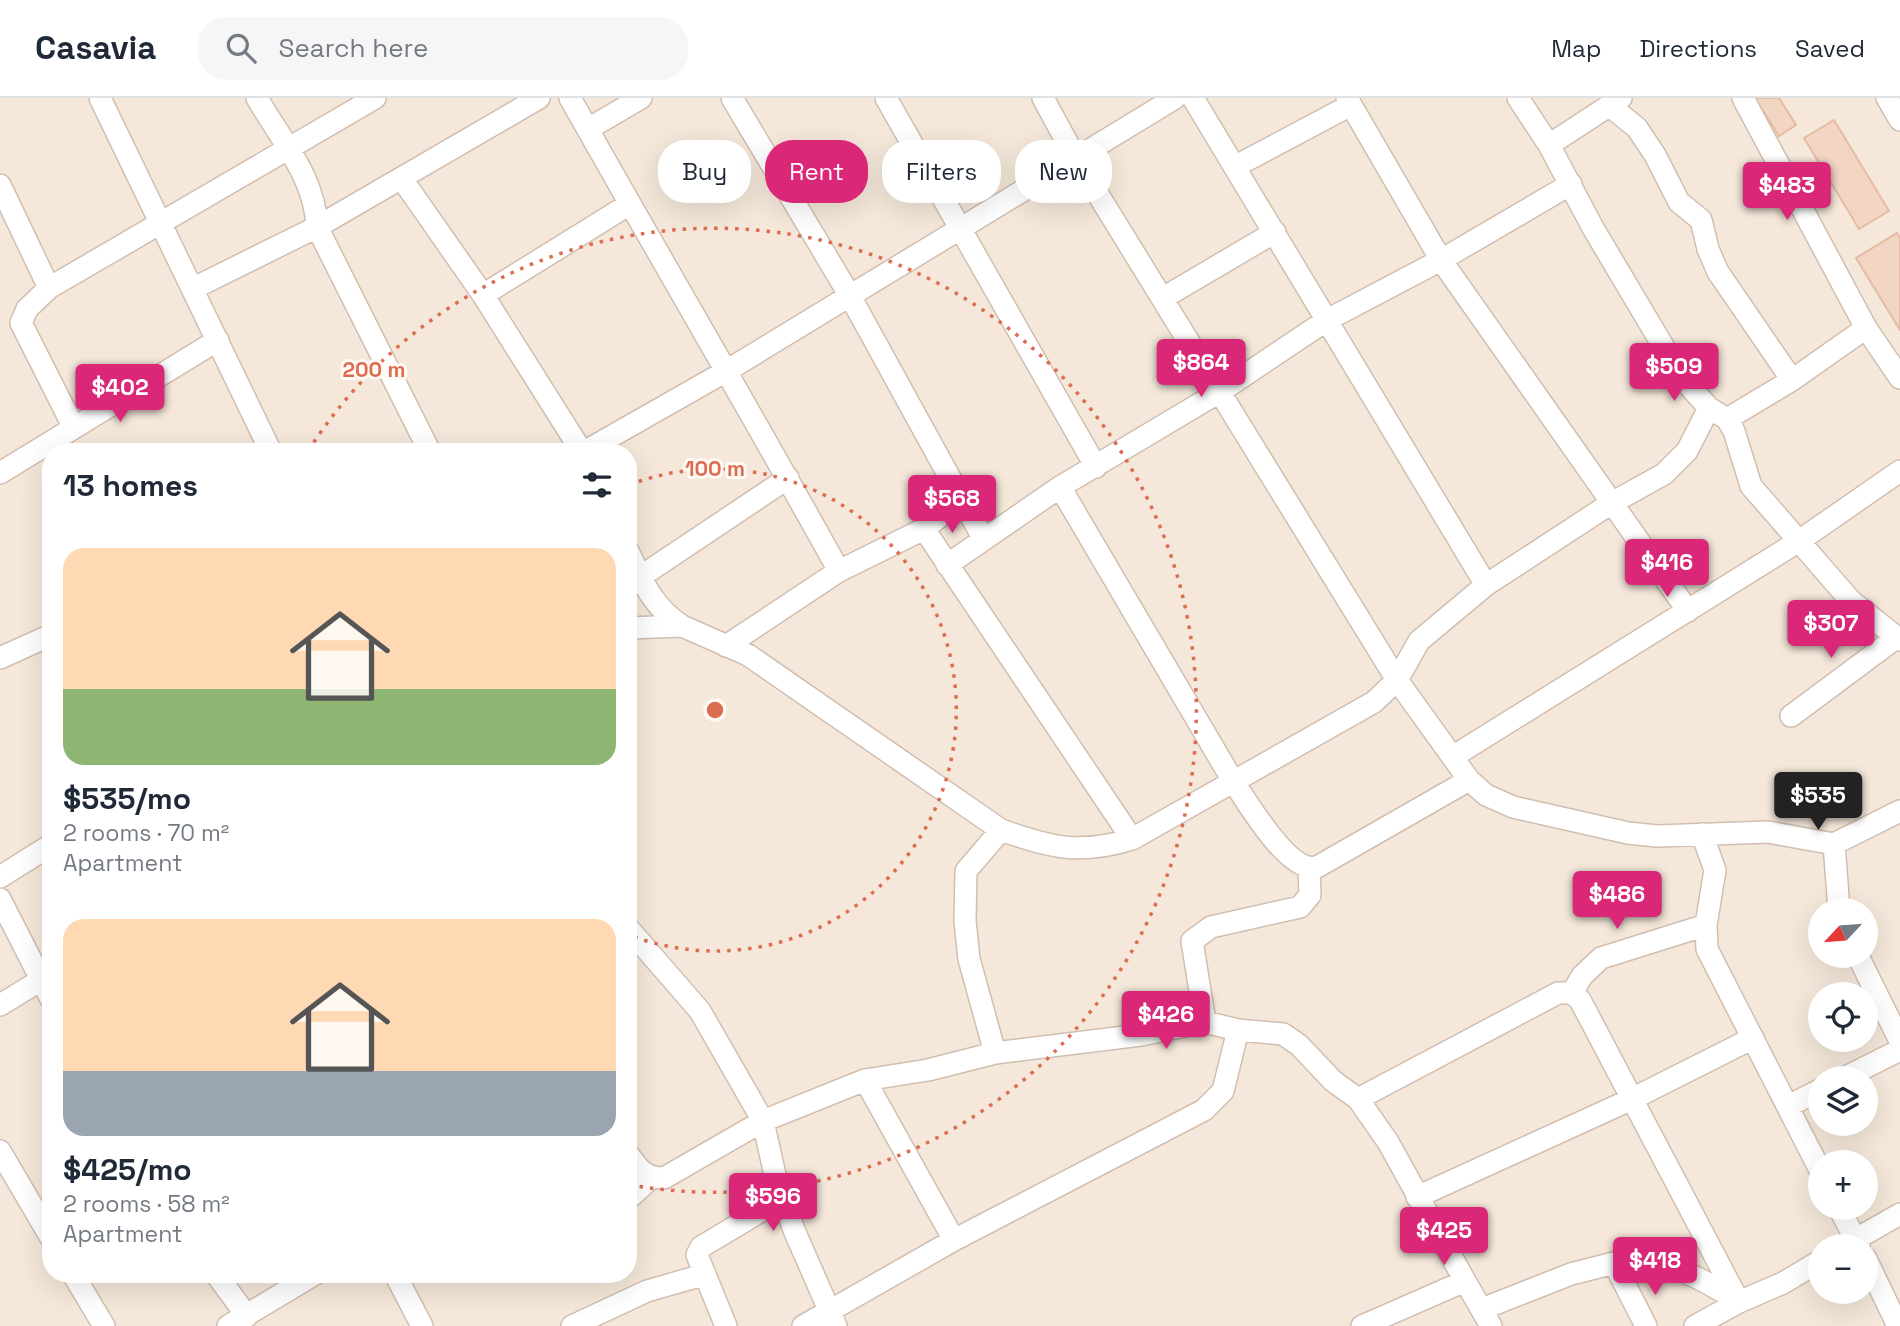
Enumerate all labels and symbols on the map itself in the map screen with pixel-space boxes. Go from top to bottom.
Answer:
pin: $483 [1746,162,1828,222]
pin: $864 [1160,340,1242,399]
pin: $509 [1633,344,1715,403]
text: 200 m [343,356,405,383]
pin: $402 [79,364,161,424]
text: 100 m [685,455,745,482]
pin: $568 [911,476,993,535]
pin: $416 [1626,540,1708,599]
pin: $307 [1790,601,1872,660]
centre of rings [703,698,727,722]
pin: $535 [1777,772,1859,832]
pin: $486 [1576,872,1658,931]
north arrow [1808,898,1878,968]
pin: $426 [1125,992,1207,1051]
pin: $596 [732,1174,814,1233]
pin: $425 [1403,1208,1485,1267]
pin: $418 [1614,1238,1696,1297]

